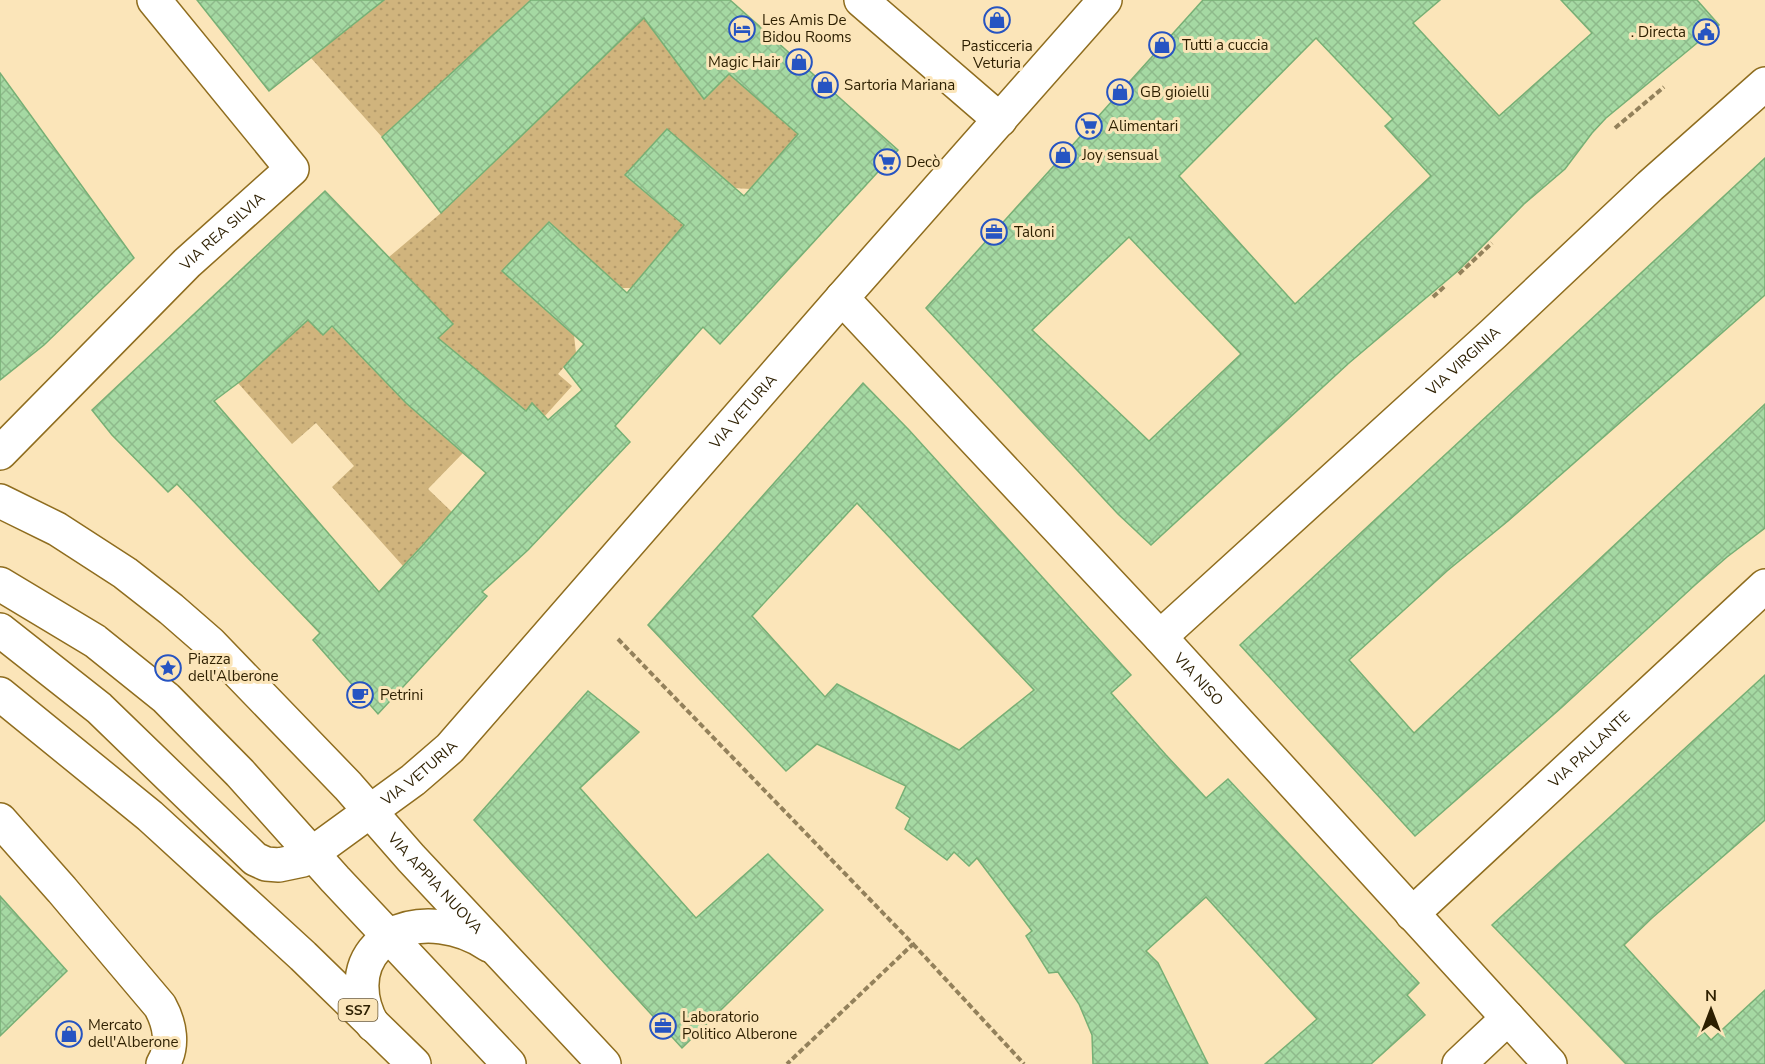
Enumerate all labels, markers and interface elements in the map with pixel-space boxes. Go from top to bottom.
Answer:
shop icon: Pasticceria Veturia [982,5,1012,35]
place label: Les Amis De Bidou Rooms [762,10,852,47]
hotel icon: Les Amis De Bidou Rooms [727,14,757,44]
public building icon: . Directa [1691,17,1721,47]
place label: . Directa [1631,22,1686,42]
shop icon: Tutti a cuccia [1147,30,1177,60]
place label: Tutti a cuccia [1182,35,1268,55]
place label: Pasticceria Veturia [961,36,1033,73]
shop icon: Magic Hair [784,47,814,77]
place label: Magic Hair [708,52,781,72]
shop icon: Sartoria Mariana [810,70,840,100]
place label: Sartoria Mariana [844,75,955,95]
shop icon: GB gioielli [1105,77,1135,107]
place label: GB gioielli [1140,82,1209,102]
supermarket icon: Alimentari [1074,111,1104,141]
place label: Alimentari [1108,116,1178,136]
shop icon: Joy sensual [1048,140,1078,170]
place label: Joy sensual [1081,145,1159,165]
supermarket icon: Decò [872,147,902,177]
place label: Decò [906,152,940,172]
street label: VIA REA SILVIA [175,188,269,275]
office icon: Taloni [979,217,1009,247]
place label: Taloni [1014,222,1055,242]
street label: VIA VIRGINIA [1421,322,1505,401]
street label: VIA VETURIA [705,370,781,454]
street label: VIA NISO [1169,648,1228,710]
place label: Piazza dell'Alberone [188,649,279,686]
place icon: Piazza dell'Alberone [153,653,183,683]
cafe icon: Petrini [345,680,375,710]
place label: Petrini [380,685,423,705]
street label: VIA PALLANTE [1544,706,1634,793]
street label: VIA VETURIA [376,736,462,811]
street label: VIA APPIA NUOVA [383,828,487,938]
north arrow [1681,980,1741,1040]
text: N [1705,985,1717,1007]
road number: SS7 [338,999,378,1021]
place label: Laboratorio Politico Alberone [682,1007,797,1044]
office icon: Laboratorio Politico Alberone [648,1011,678,1041]
place label: Mercato dell'Alberone [88,1015,179,1052]
shop icon: Mercato dell'Alberone [54,1019,84,1049]

